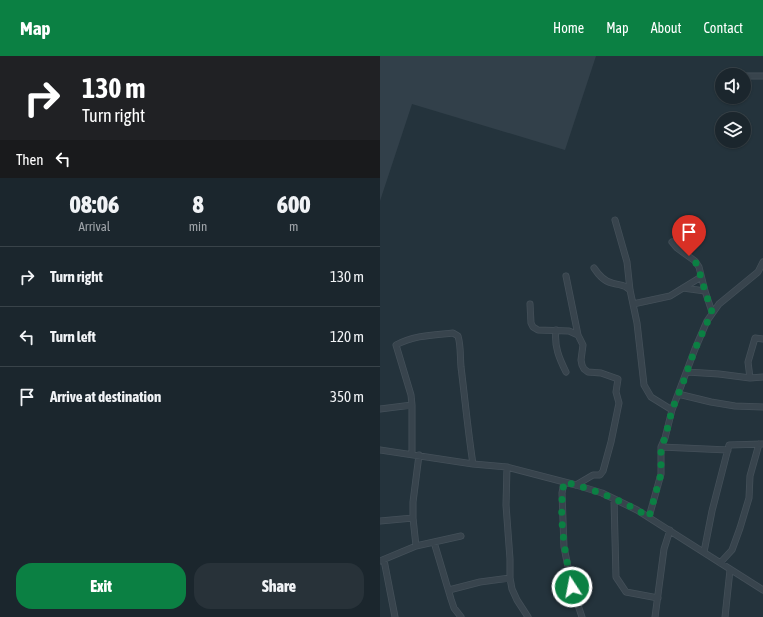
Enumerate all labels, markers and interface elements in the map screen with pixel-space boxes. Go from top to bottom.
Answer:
text: Map [20,17,51,39]
text: Home [553,20,584,36]
text: Map [606,20,629,36]
text: About [651,20,682,36]
text: Contact [704,20,743,36]
map controls [715,68,751,148]
button: sound [715,68,751,104]
icon: right [16,72,68,124]
text: 130 m [82,72,145,104]
text: Turn right [82,105,145,126]
button: layers [715,112,751,148]
icon: left [52,148,74,170]
text: Then [16,151,44,168]
text: 08:06 [69,191,119,218]
text: 8 [192,191,204,218]
text: 600 [277,191,311,218]
pin [672,215,706,256]
text: Arrival [78,219,110,234]
text: min [189,219,207,234]
text: m [289,219,298,234]
icon: arrive [678,221,700,243]
icon: right [16,266,38,288]
text: Turn right [50,268,103,285]
text: 130 m [330,268,364,285]
icon: left [16,326,38,348]
text: Turn left [50,328,96,345]
text: 120 m [330,328,364,345]
icon: arrive [16,386,38,408]
text: Arrive at destination [50,388,161,405]
text: 350 m [330,388,364,405]
button: Exit [16,563,186,609]
button: Share [194,563,364,609]
position arrow [551,566,593,608]

